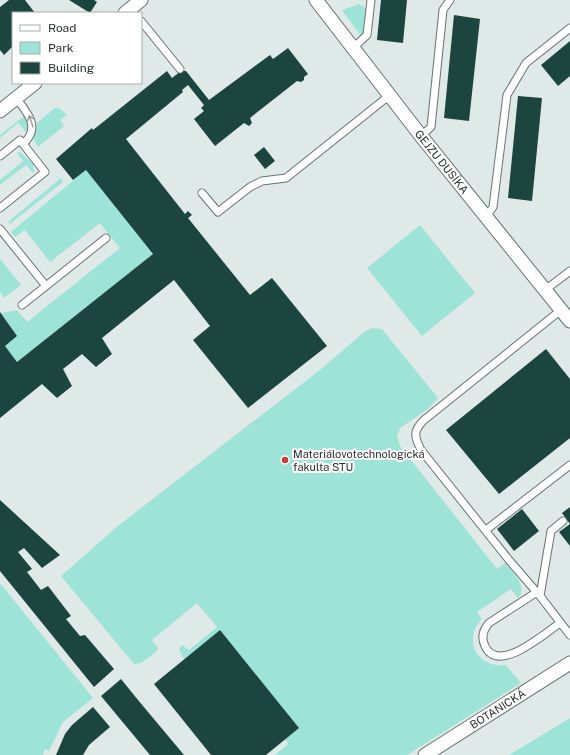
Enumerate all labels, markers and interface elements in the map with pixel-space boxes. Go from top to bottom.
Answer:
legend [12,12,142,84]
text: Road [48,21,76,35]
text: Park [48,41,74,55]
text: Building [48,61,94,75]
one-way arrow [26,115,34,127]
street label: GEJZU DUSÍKA [413,128,471,196]
place label: Materiálovotechnologická fakulta STU [293,448,425,473]
marker: Materiálovotechnologická fakulta STU [280,455,290,465]
street label: BOTANICKÁ [468,686,528,731]

